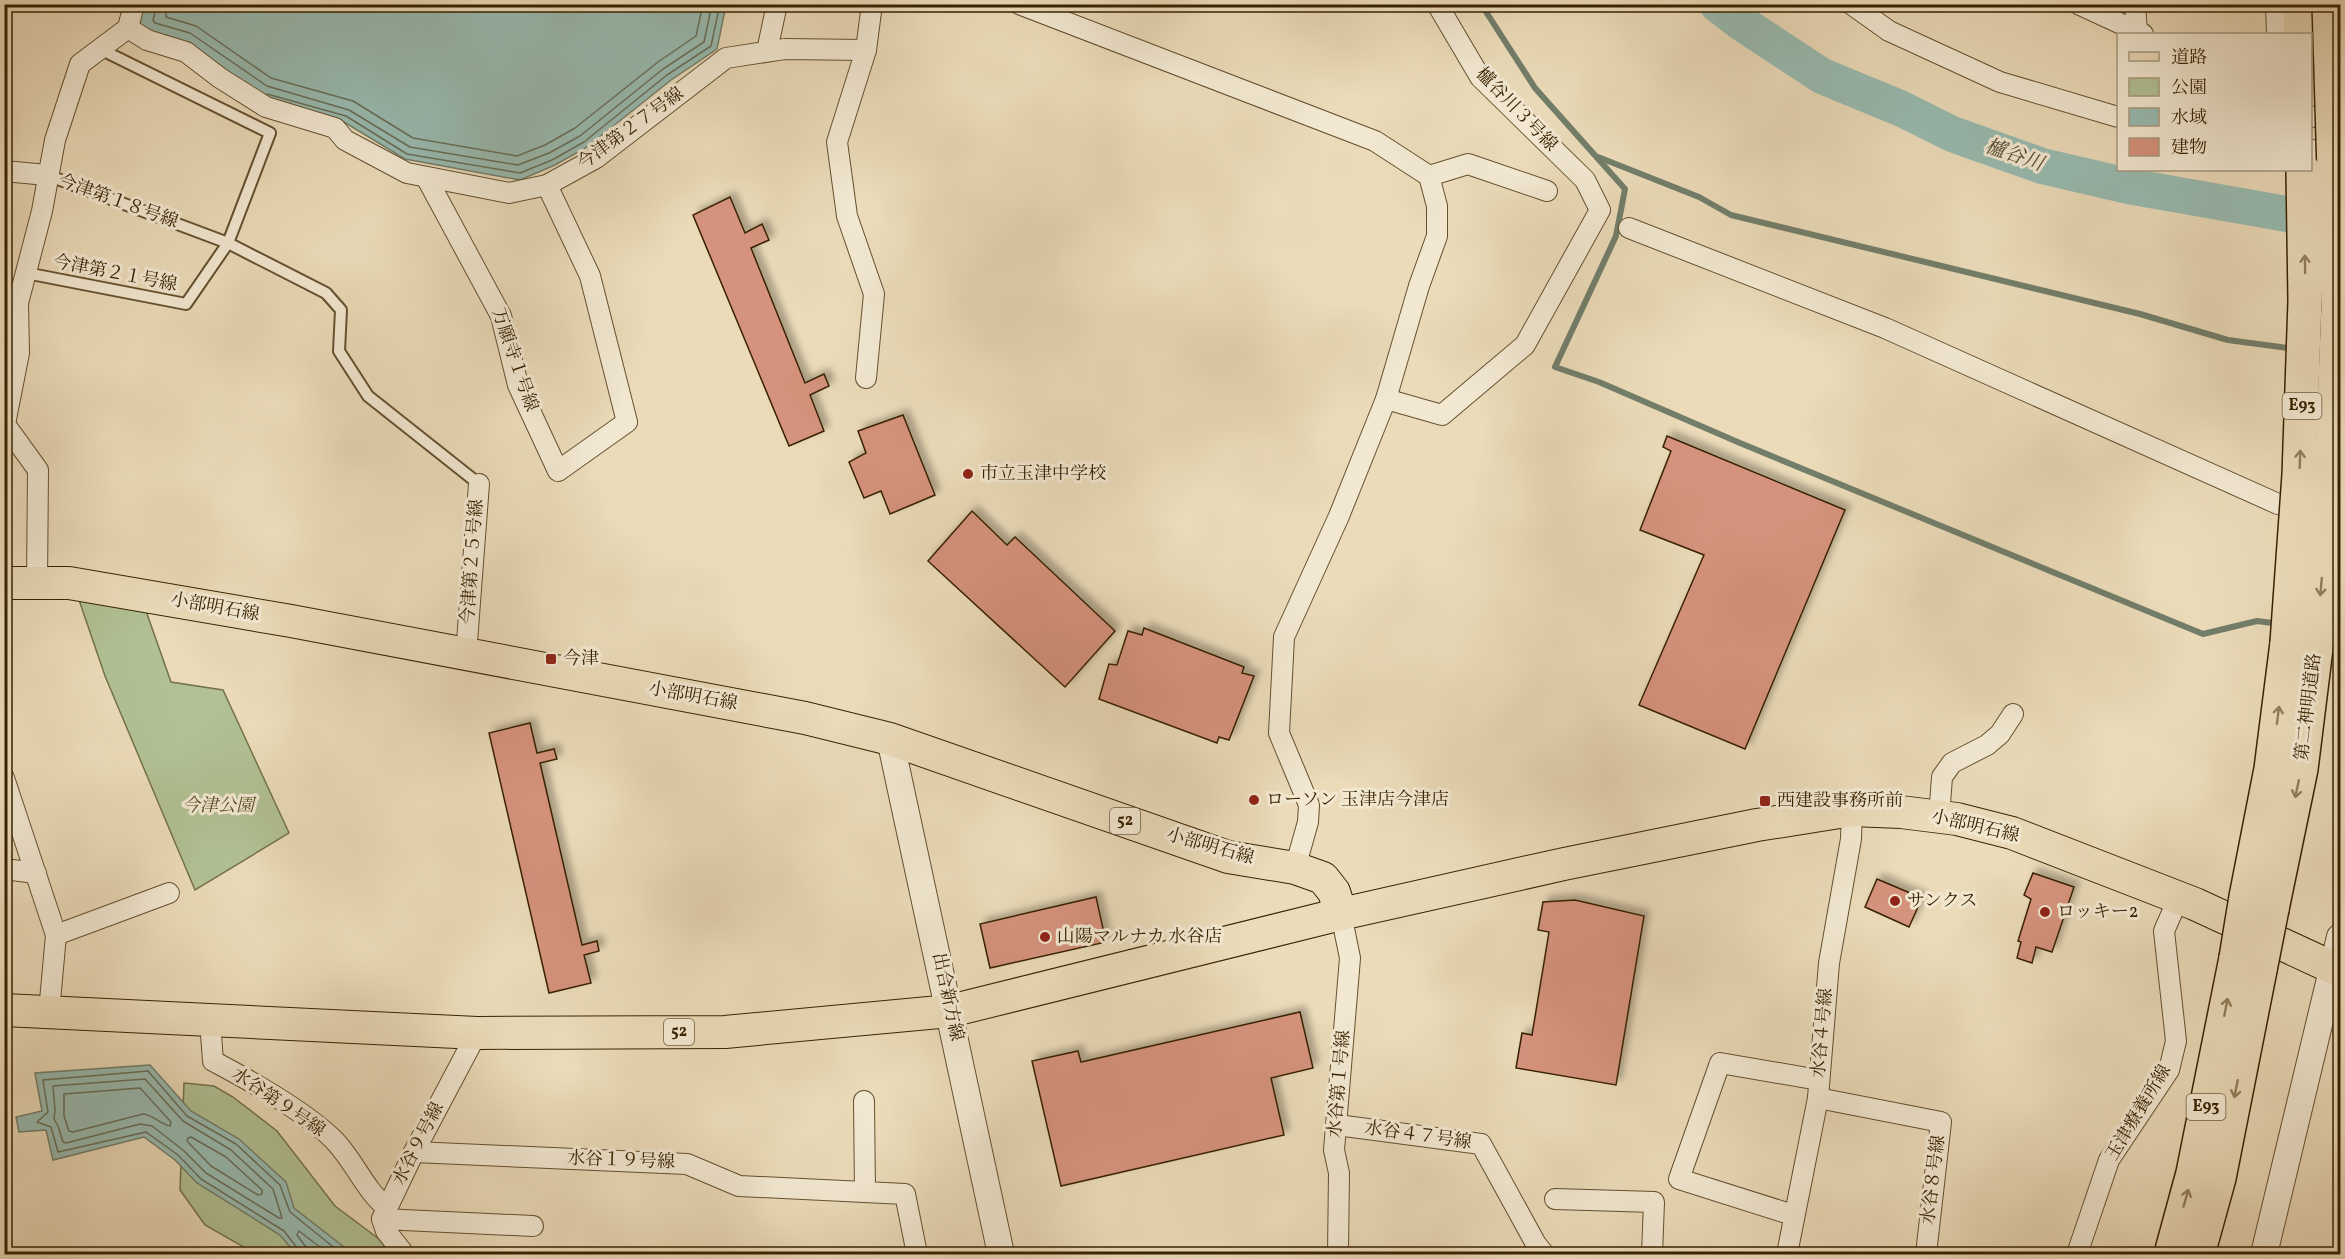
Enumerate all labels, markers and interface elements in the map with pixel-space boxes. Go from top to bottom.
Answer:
legend [2117,33,2312,171]
text: 道路 [2171,46,2207,71]
street label: 櫨谷川３号線 [1469,62,1563,158]
text: 公園 [2171,76,2207,101]
street label: 今津第２７号線 [573,82,689,176]
text: 水域 [2171,106,2207,131]
water label: 櫨谷川 [1981,133,2049,180]
text: 建物 [2171,136,2207,161]
street label: 今津第１８号線 [55,169,181,235]
street label: 今津第２１号線 [51,250,179,298]
one-way arrow [2299,254,2311,274]
street label: 万願寺１号線 [485,305,543,415]
road number: E93 [2282,393,2322,419]
one-way arrow [2294,449,2305,469]
place label: 市立玉津中学校 [980,462,1106,487]
marker: 市立玉津中学校 [961,467,975,481]
street label: 今津第２５号線 [456,498,490,626]
one-way arrow [2315,577,2326,597]
street label: 小部明石線 [169,588,261,628]
place label: 今津 [563,647,599,672]
marker: 今津 [544,652,558,666]
street label: 第二神明道路 [2290,652,2328,762]
street label: 小部明石線 [647,677,739,717]
one-way arrow [2272,706,2283,725]
one-way arrow [2291,779,2302,799]
place label: ローソン 玉津店今津店 [1266,788,1449,813]
place label: 西建設事務所前 [1777,789,1903,814]
marker: ローソン 玉津店今津店 [1247,793,1261,807]
park label: 今津公園 [182,794,257,819]
marker: 西建設事務所前 [1758,794,1772,808]
street label: 小部明石線 [1928,805,2022,849]
road number: 52 [1110,808,1140,834]
street label: 小部明石線 [1163,823,1257,871]
place label: サンクス [1907,889,1978,914]
marker: サンクス [1888,894,1902,908]
place label: ロッキー2 [2057,900,2138,925]
marker: ロッキー2 [2038,905,2052,919]
place label: 山陽マルナカ 水谷店 [1057,925,1222,950]
marker: 山陽マルナカ 水谷店 [1038,930,1052,944]
street label: 出合新方線 [925,950,969,1044]
street label: 水谷４号線 [1807,987,1839,1079]
one-way arrow [2221,998,2232,1018]
road number: 52 [664,1019,694,1045]
street label: 水谷第１号線 [1323,1029,1357,1139]
street label: 玉津療養所線 [2100,1060,2178,1166]
street label: 水谷第９号線 [226,1062,330,1144]
one-way arrow [2230,1079,2241,1098]
road number: E93 [2186,1094,2226,1120]
street label: 水谷９号線 [387,1098,451,1190]
street label: 水谷４７号線 [1363,1116,1473,1156]
street label: 水谷８号線 [1916,1134,1952,1226]
street label: 水谷１９号線 [567,1147,675,1175]
one-way arrow [2181,1189,2192,1208]

